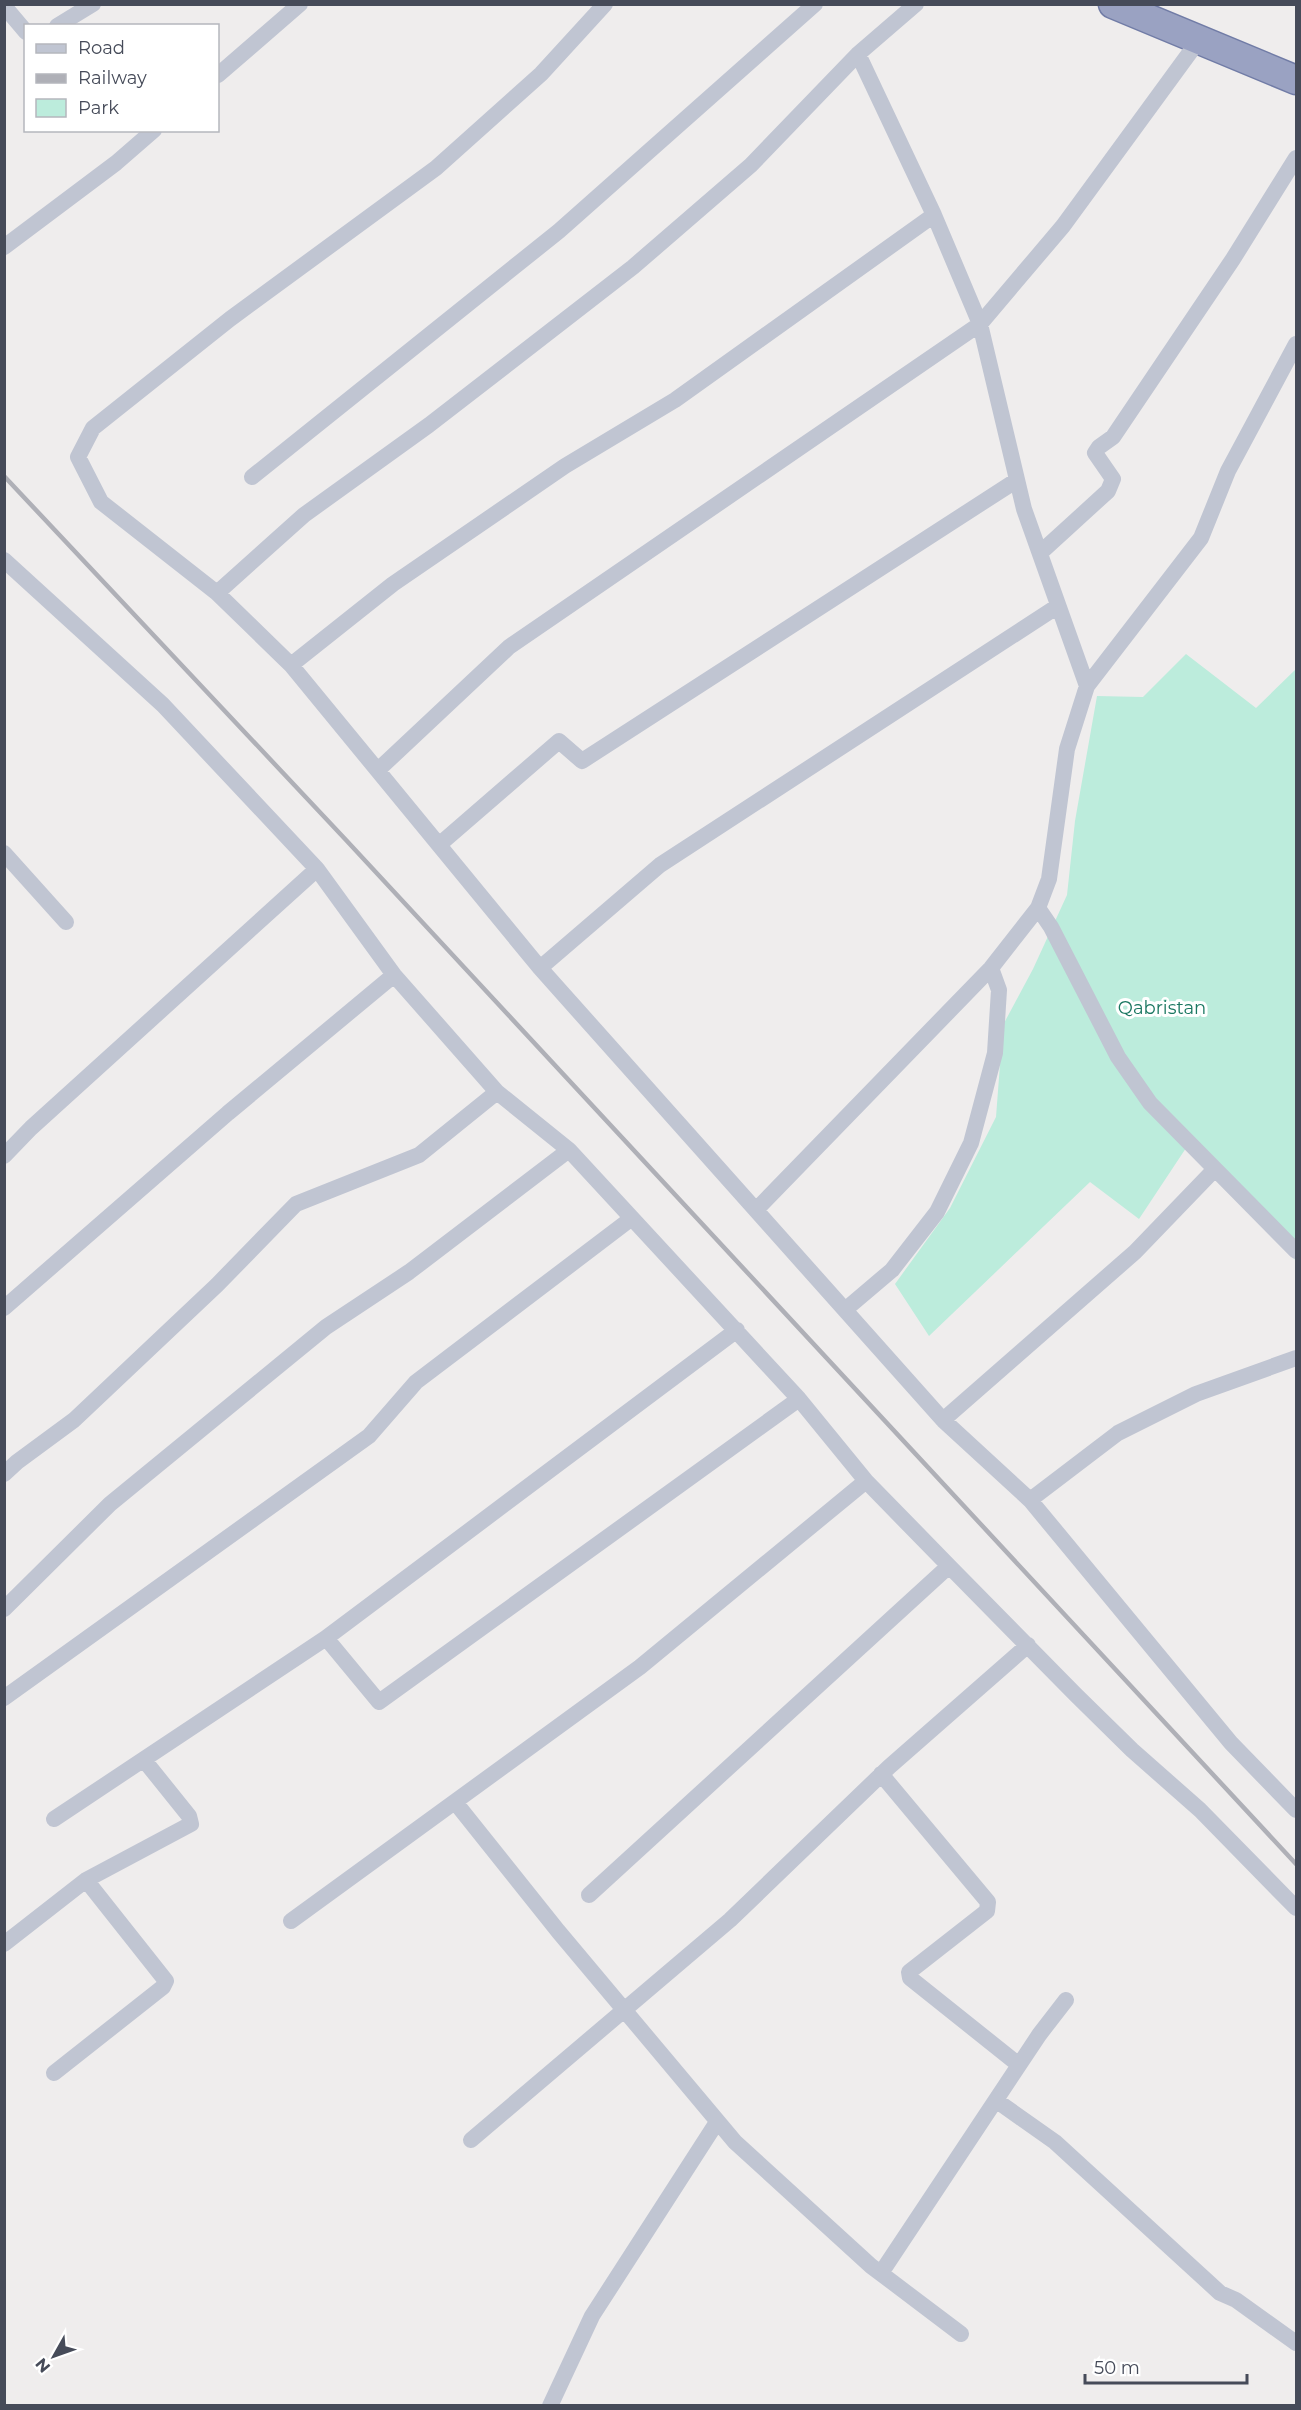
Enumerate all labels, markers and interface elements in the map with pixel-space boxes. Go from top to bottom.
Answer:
legend [24,24,219,132]
text: Road [78,37,125,59]
text: Railway [78,67,147,89]
text: Park [78,97,119,119]
park label: Qabristan [1118,997,1206,1019]
north arrow [24,2326,84,2386]
scale bar [1085,2347,1247,2385]
text: N [31,2354,54,2376]
text: 50 m [1094,2357,1140,2379]

